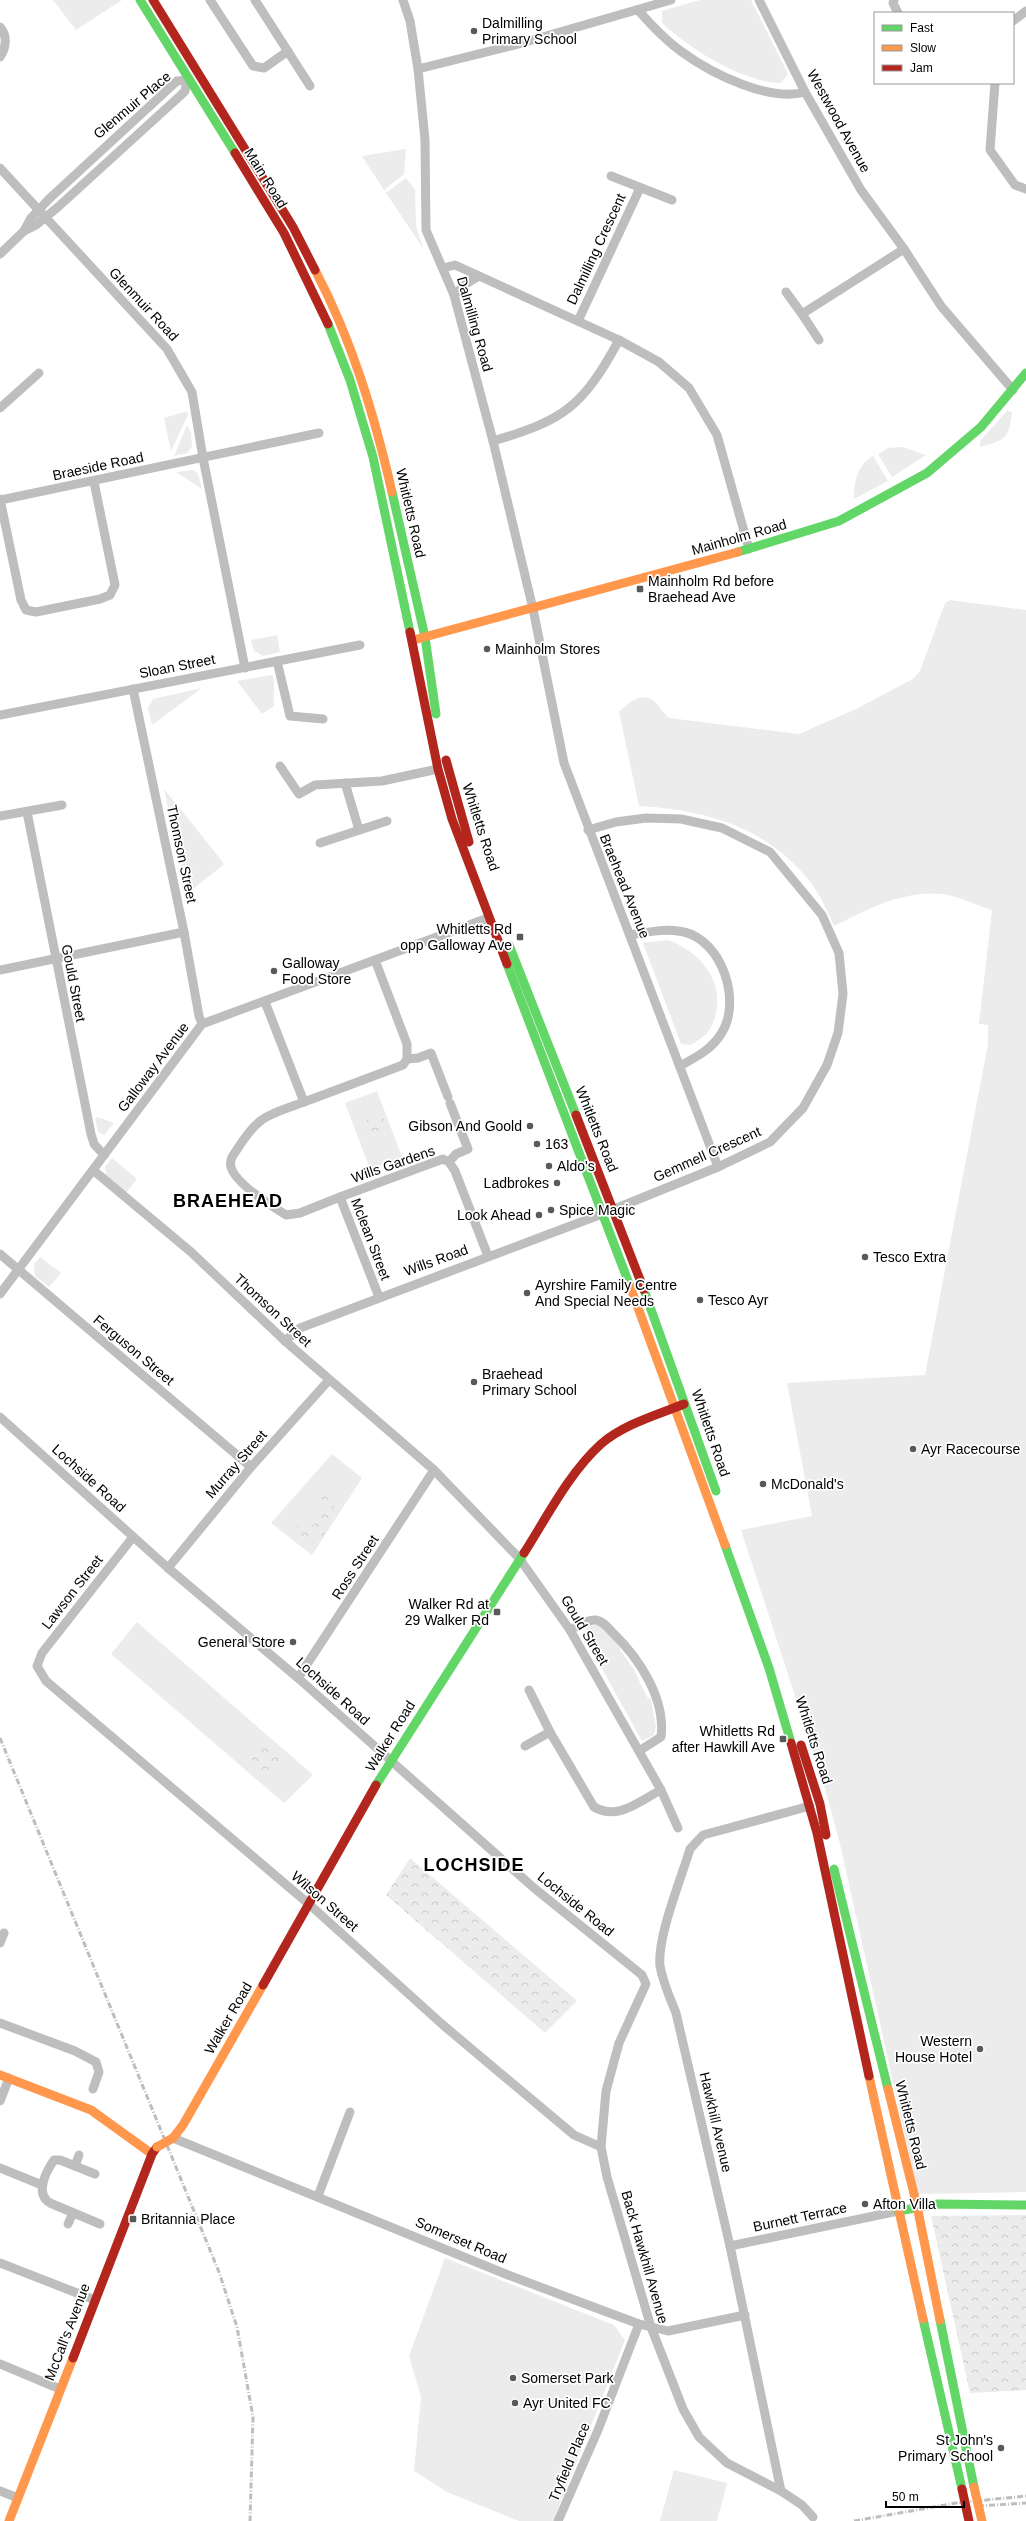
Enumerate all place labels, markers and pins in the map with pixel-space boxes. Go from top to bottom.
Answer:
place label: Dalmilling Primary School [482,15,577,47]
marker: Dalmilling Primary School [469,26,479,36]
place label: Mainholm Rd before Braehead Ave [648,573,774,605]
marker: Mainholm Rd before Braehead Ave [635,584,645,594]
place label: Mainholm Stores [495,641,600,657]
marker: Mainholm Stores [482,644,492,654]
place label: Whitletts Rd opp Galloway Ave [400,921,512,953]
marker: Whitletts Rd opp Galloway Ave [515,932,525,942]
place label: Galloway Food Store [282,955,351,987]
marker: Galloway Food Store [269,966,279,976]
place label: Gibson And Goold [408,1118,522,1134]
marker: Gibson And Goold [525,1121,535,1131]
place label: 163 [545,1136,569,1152]
marker: 163 [532,1139,542,1149]
place label: Aldo's [557,1158,595,1174]
marker: Aldo's [544,1161,554,1171]
place label: Ladbrokes [484,1175,549,1191]
marker: Ladbrokes [552,1178,562,1188]
place label: Spice Magic [559,1202,635,1218]
marker: Spice Magic [546,1205,556,1215]
place label: Look Ahead [457,1207,531,1223]
marker: Look Ahead [534,1210,544,1220]
place label: Tesco Extra [873,1249,946,1265]
marker: Tesco Extra [860,1252,870,1262]
place label: Ayrshire Family Centre And Special Needs [535,1277,677,1309]
marker: Ayrshire Family Centre And Special Needs [522,1288,532,1298]
place label: Tesco Ayr [708,1292,769,1308]
marker: Tesco Ayr [695,1295,705,1305]
place label: Braehead Primary School [482,1366,577,1398]
marker: Braehead Primary School [469,1377,479,1387]
place label: Ayr Racecourse [921,1441,1021,1457]
marker: Ayr Racecourse [908,1444,918,1454]
place label: McDonald's [771,1476,844,1492]
marker: McDonald's [758,1479,768,1489]
place label: Walker Rd at 29 Walker Rd [405,1596,489,1628]
marker: Walker Rd at 29 Walker Rd [492,1607,502,1617]
place label: General Store [198,1634,285,1650]
marker: General Store [288,1637,298,1647]
place label: Whitletts Rd after Hawkill Ave [672,1723,775,1755]
marker: Whitletts Rd after Hawkill Ave [778,1734,788,1744]
place label: Western House Hotel [895,2033,972,2065]
marker: Western House Hotel [975,2044,985,2054]
place label: Afton Villa [873,2196,936,2212]
marker: Afton Villa [860,2199,870,2209]
place label: Britannia Place [141,2211,235,2227]
marker: Britannia Place [128,2214,138,2224]
place label: Somerset Park [521,2370,615,2386]
marker: Somerset Park [508,2373,518,2383]
place label: Ayr United FC [523,2395,611,2411]
marker: Ayr United FC [510,2398,520,2408]
place label: St John's Primary School [898,2432,993,2464]
marker: St John's Primary School [996,2443,1006,2453]

